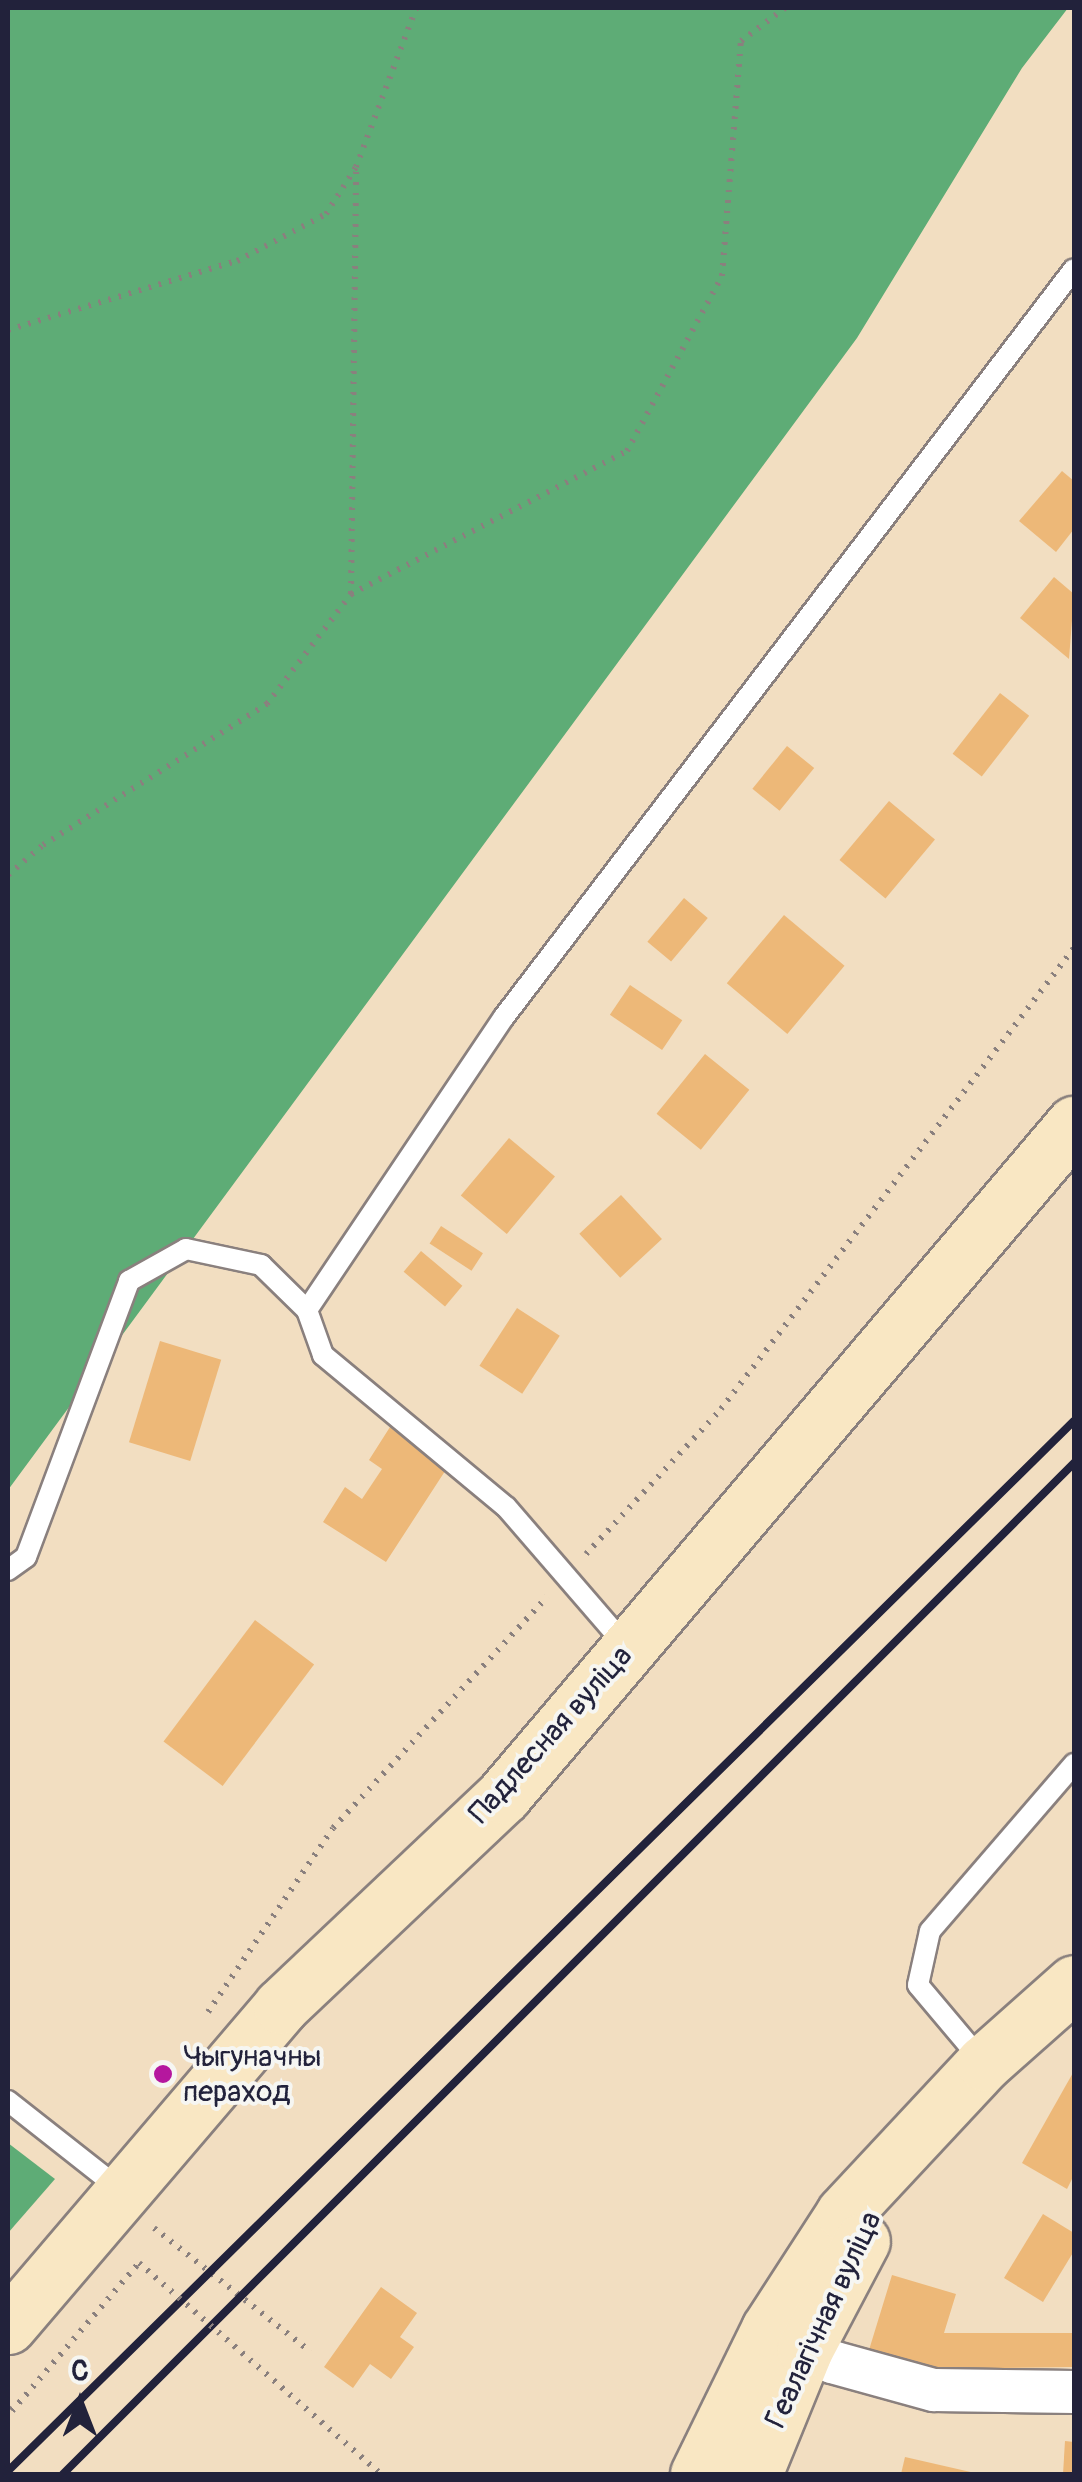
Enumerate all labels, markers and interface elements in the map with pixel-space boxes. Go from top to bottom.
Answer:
street label: Падлесная вуліца [462,1639,640,1831]
place label: Чыгуначны пераход [183,2039,322,2110]
marker: Чыгуначны пераход [152,2063,174,2085]
street label: Геалагічная вуліца [758,2206,890,2434]
north arrow [30,2352,130,2452]
text: С [71,2354,89,2389]

